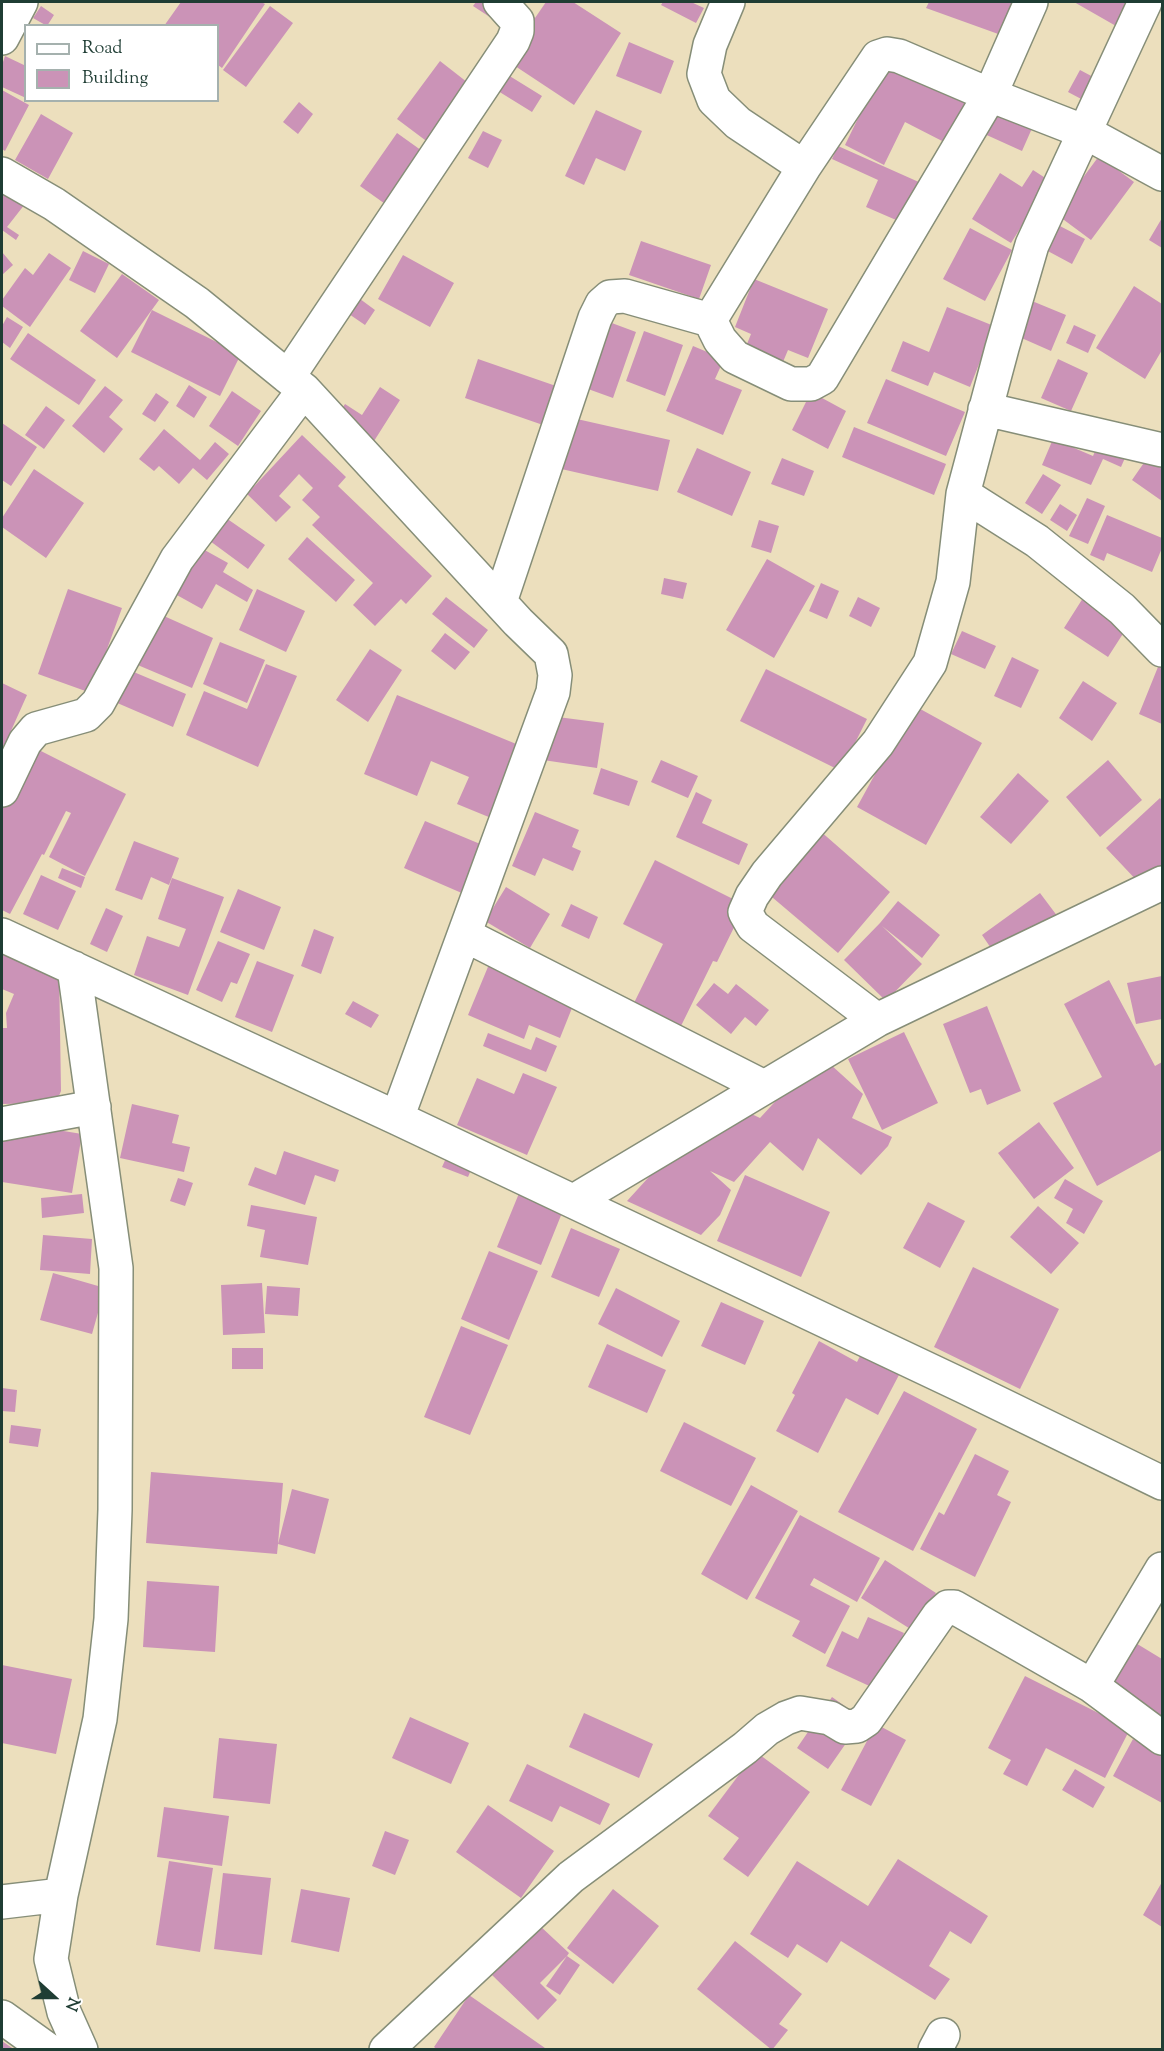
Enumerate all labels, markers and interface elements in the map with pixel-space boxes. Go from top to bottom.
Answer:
legend [24,24,219,102]
text: Road [82,36,122,62]
text: Building [82,66,148,92]
north arrow [24,1967,84,2027]
text: N [58,1994,84,2014]

